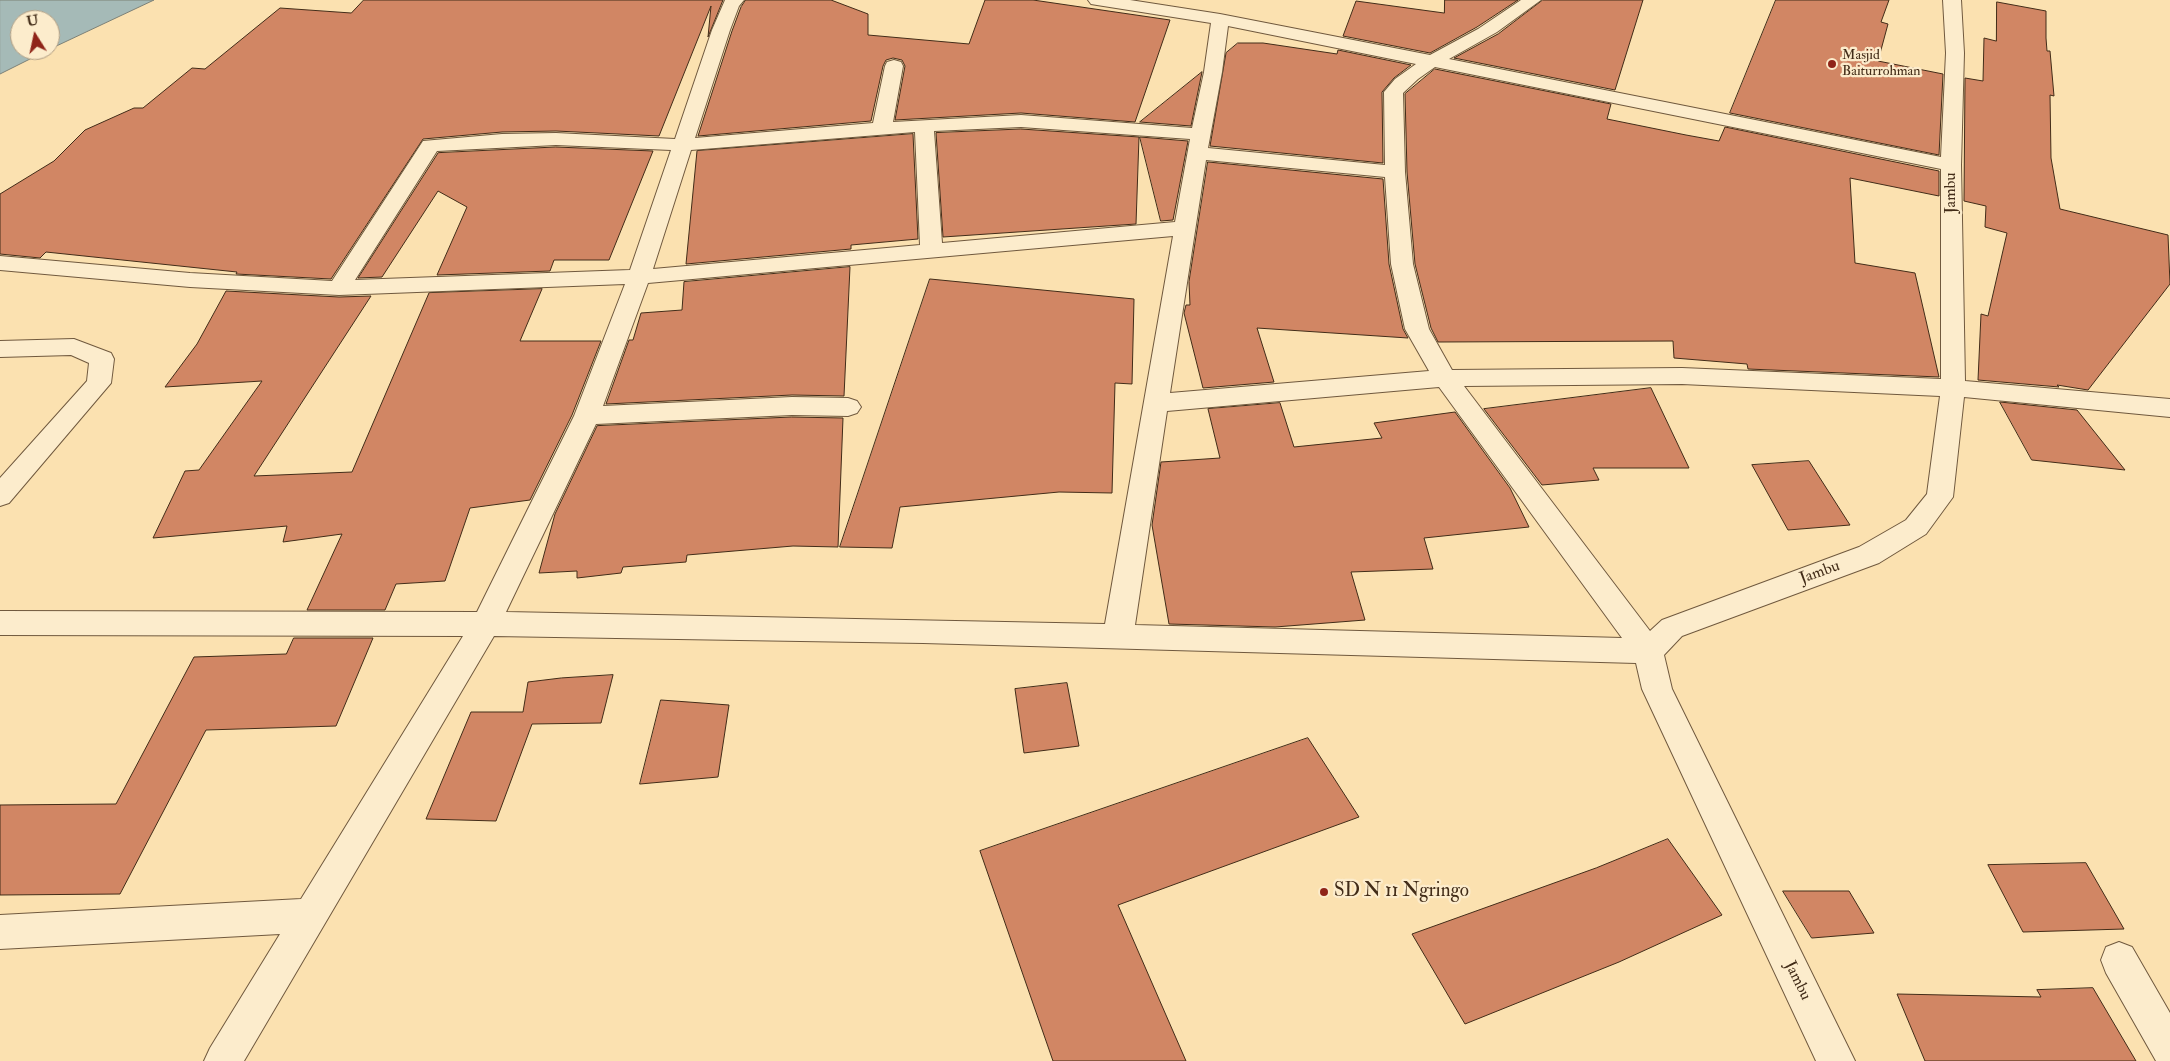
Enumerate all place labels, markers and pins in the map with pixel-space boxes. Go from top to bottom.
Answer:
place label: Masjid Baiturrohman [1842,48,1921,80]
marker: Masjid Baiturrohman [1826,58,1838,70]
place label: SD N 11 Ngringo [1334,881,1469,903]
marker: SD N 11 Ngringo [1318,886,1330,898]

